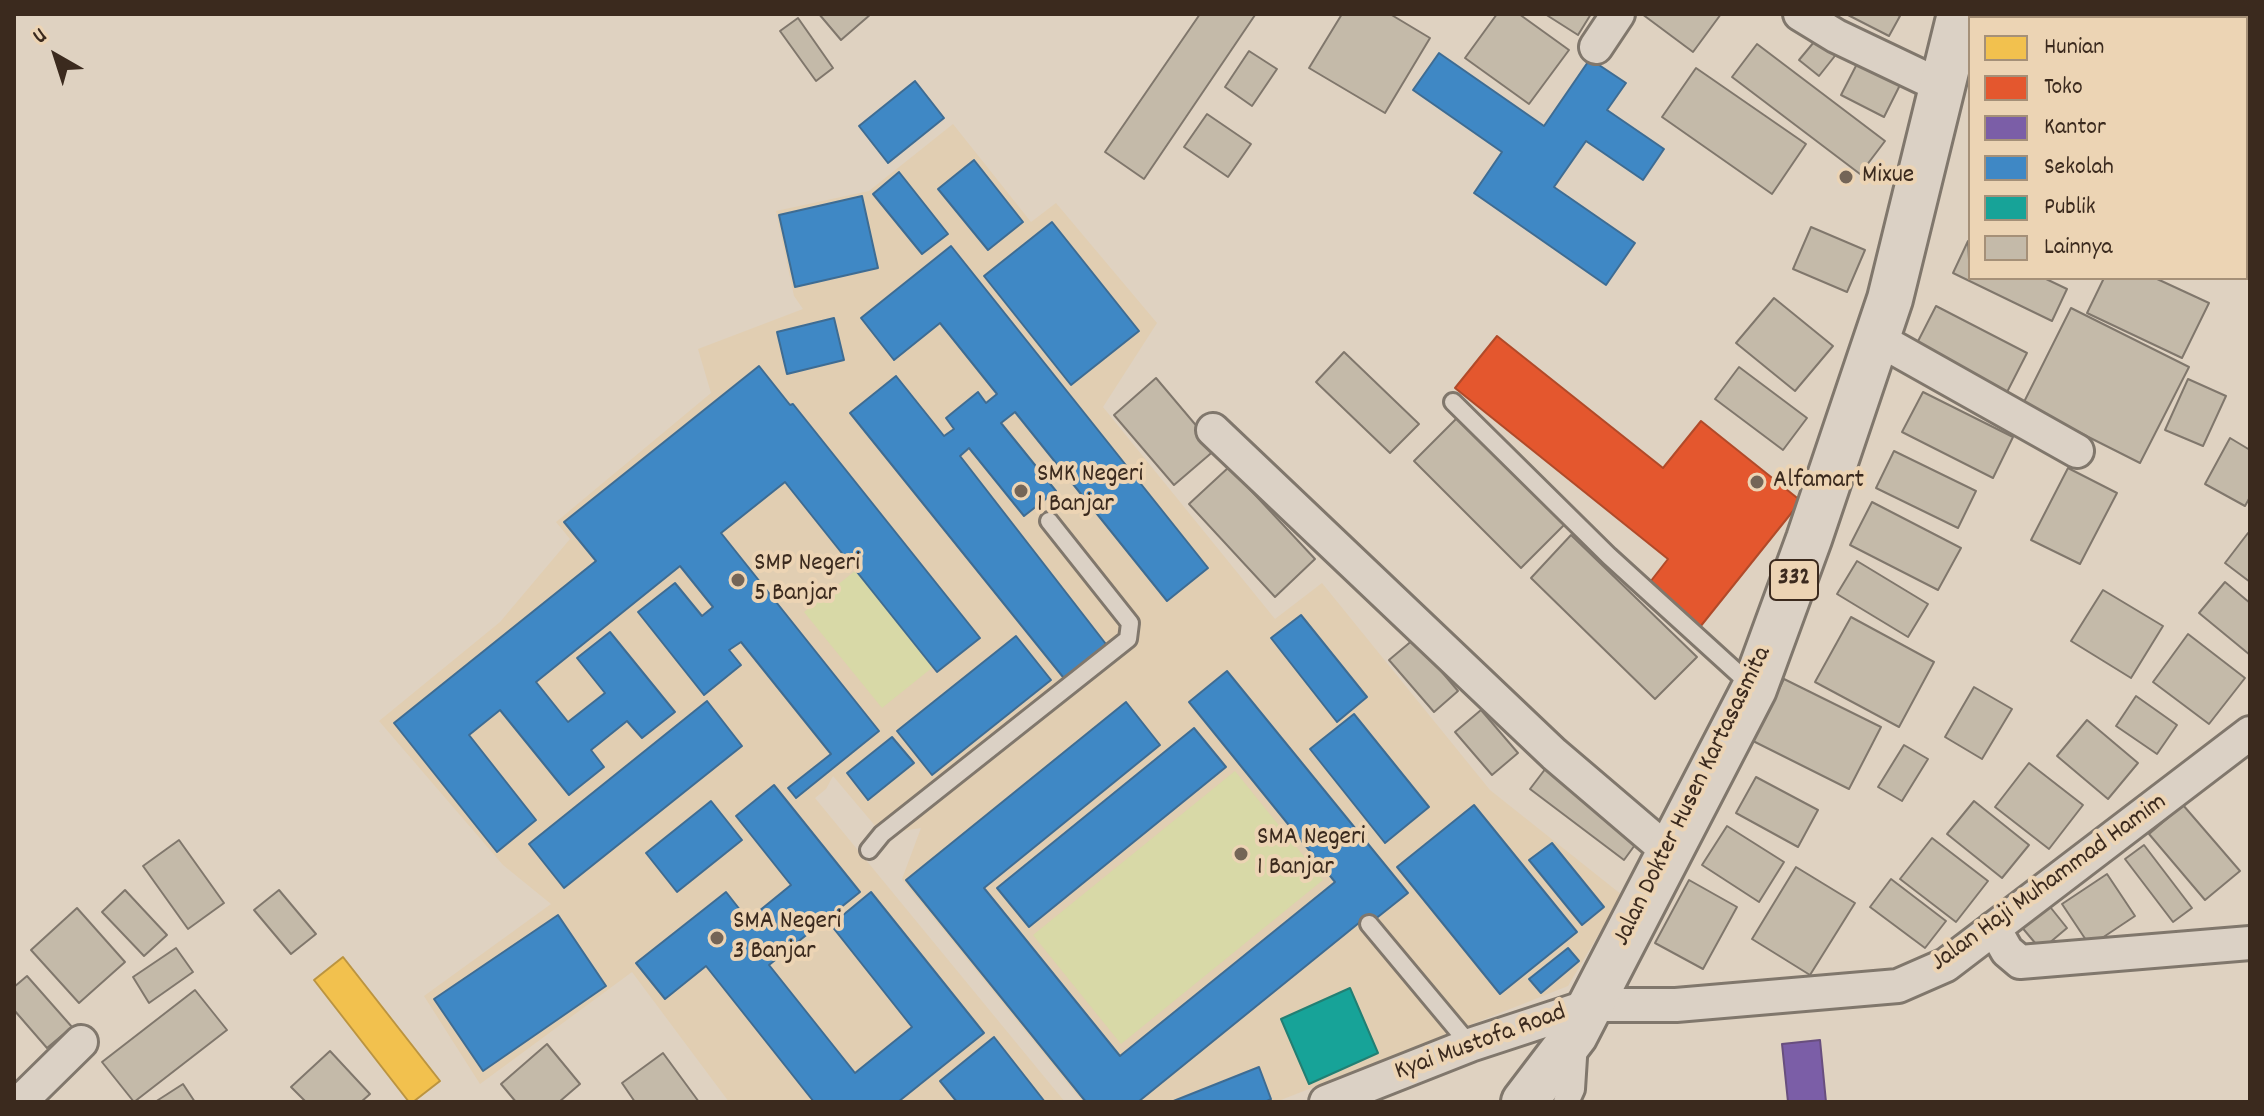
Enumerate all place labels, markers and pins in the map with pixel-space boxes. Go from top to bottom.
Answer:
place label: Mixue [1862,161,1914,193]
marker: Mixue [1837,168,1855,186]
place label: SMK Negeri 1 Banjar [1037,460,1143,522]
place label: Alfamart [1773,466,1864,498]
marker: Alfamart [1748,473,1766,491]
marker: SMK Negeri 1 Banjar [1012,482,1030,500]
place label: SMP Negeri 5 Banjar [754,549,860,610]
marker: SMP Negeri 5 Banjar [729,571,747,589]
place label: SMA Negeri 1 Banjar [1257,823,1365,884]
marker: SMA Negeri 1 Banjar [1232,845,1250,863]
place label: SMA Negeri 3 Banjar [733,907,841,968]
marker: SMA Negeri 3 Banjar [708,929,726,947]

